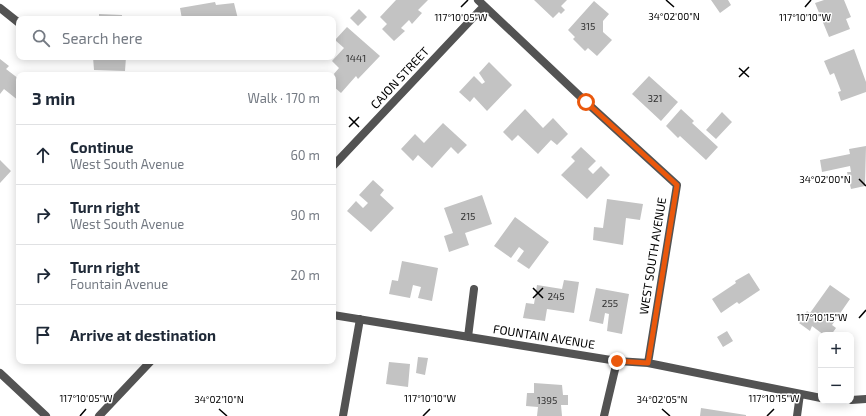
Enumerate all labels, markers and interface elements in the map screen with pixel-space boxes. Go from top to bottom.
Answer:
text: 34°02'00"N [648,10,700,22]
text: 117°10'05"W [434,11,488,23]
text: 117°10'10"W [779,11,831,23]
search box [16,16,336,60]
house number: 315 [581,20,595,32]
icon: search [30,27,52,49]
text: Search here [62,29,143,47]
street label: CAJON STREET [367,44,431,111]
house number: 1441 [346,52,366,64]
text: 3 min [32,88,75,108]
text: Walk · 170 m [248,90,320,106]
house number: 321 [647,92,663,104]
route start [577,93,595,111]
text: Continue [70,138,133,156]
icon: ahead [32,144,54,166]
text: 60 m [290,147,320,163]
text: West South Avenue [70,156,184,172]
text: 34°02'00"N [799,173,851,185]
street label: WEST SOUTH AVENUE [636,196,668,315]
text: Turn right [70,198,140,216]
icon: right [32,204,54,226]
text: 90 m [290,207,320,223]
house number: 215 [461,210,475,222]
text: West South Avenue [70,216,184,232]
text: Turn right [70,258,140,276]
icon: right [32,264,54,286]
text: 20 m [291,267,320,283]
text: Fountain Avenue [70,276,168,292]
house number: 245 [547,290,565,302]
house number: 255 [602,297,618,309]
text: 117°10'15"W [796,311,848,323]
street label: FOUNTAIN AVENUE [492,321,596,351]
icon: arrive [32,324,54,346]
text: Arrive at destination [70,326,216,344]
map controls [818,332,854,404]
button: + [818,332,854,368]
route end [608,352,626,370]
button: − [818,368,854,404]
text: 117°10'05"W [59,392,113,404]
text: 117°10'10"W [404,392,456,404]
text: 117°10'15"W [748,392,800,404]
text: 34°02'10"N [194,393,244,405]
text: 34°02'05"N [636,393,688,405]
house number: 1395 [537,394,557,406]

